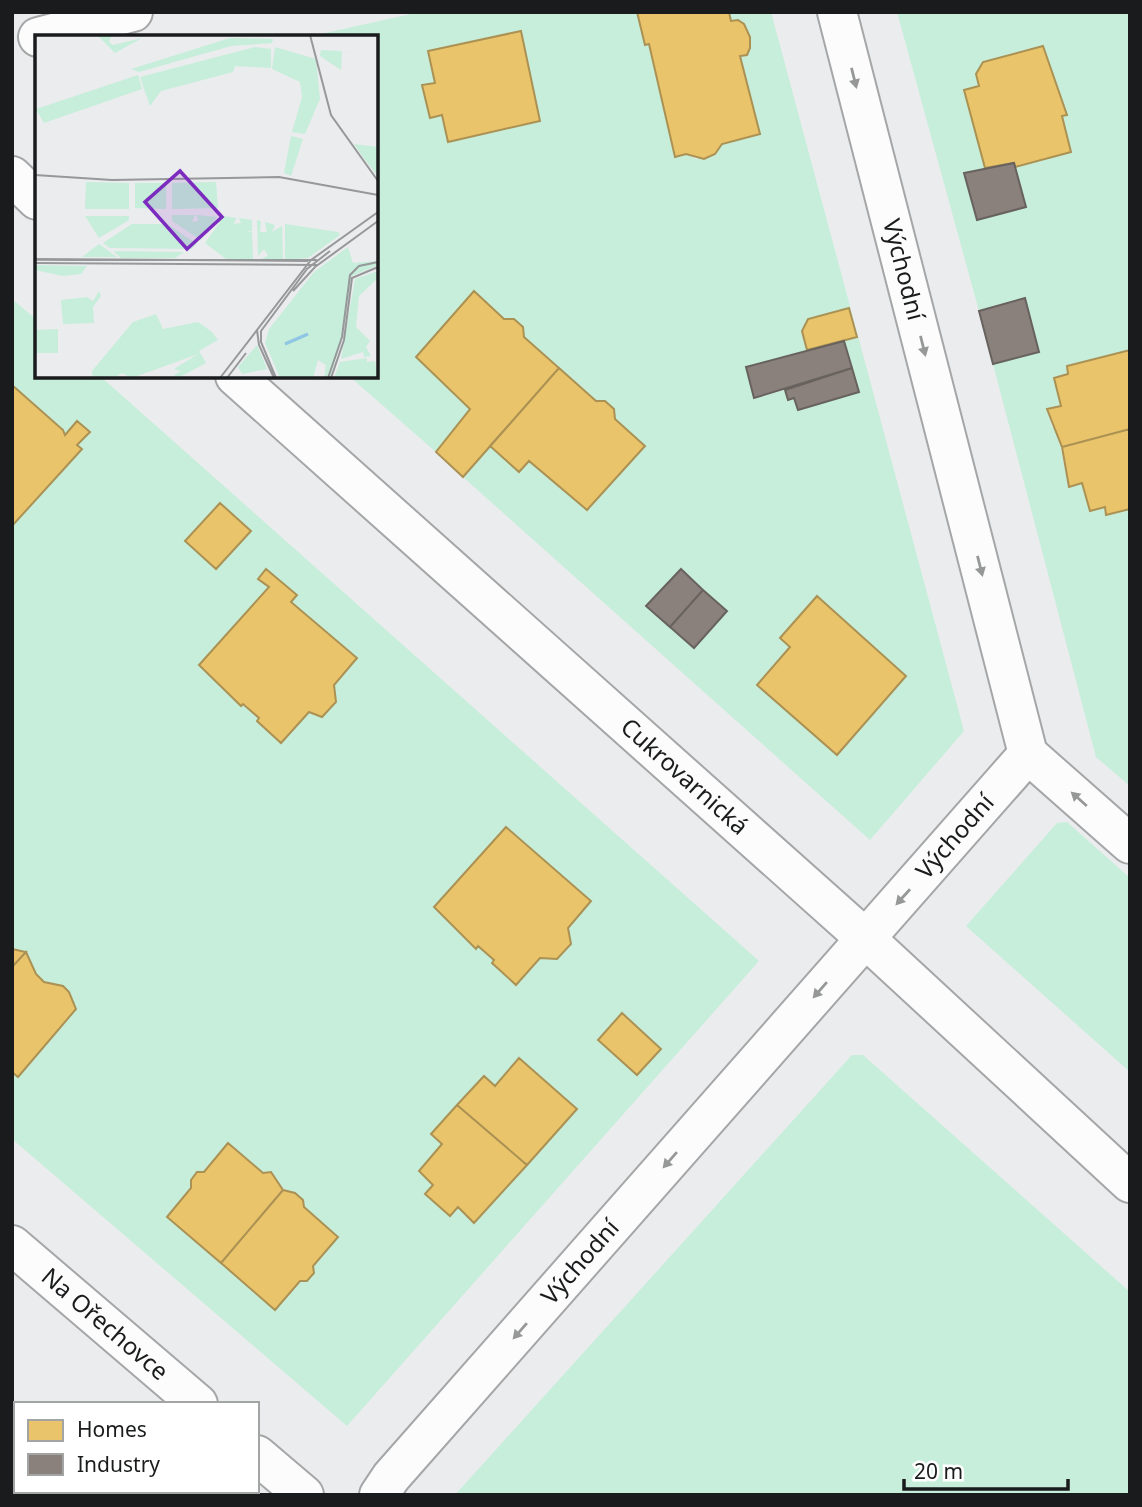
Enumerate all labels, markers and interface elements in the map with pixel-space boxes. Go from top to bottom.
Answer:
inset map [35,35,378,378]
one-way arrow [849,67,860,89]
street label: Východní [876,215,934,324]
one-way arrow [918,335,929,357]
one-way arrow [975,556,986,578]
street label: Cukrovarnická [614,710,756,842]
street label: Východní [907,785,1001,885]
one-way arrow [1070,791,1088,807]
one-way arrow [895,888,911,906]
one-way arrow [813,981,829,998]
one-way arrow [663,1152,678,1169]
street label: Východní [533,1211,626,1311]
street label: Na Ořechovce [35,1259,176,1387]
one-way arrow [512,1322,528,1340]
legend [14,1402,259,1493]
text: Homes [77,1415,147,1443]
scale bar [904,1448,1068,1492]
text: Industry [77,1450,160,1478]
text: 20 m [914,1457,963,1485]

